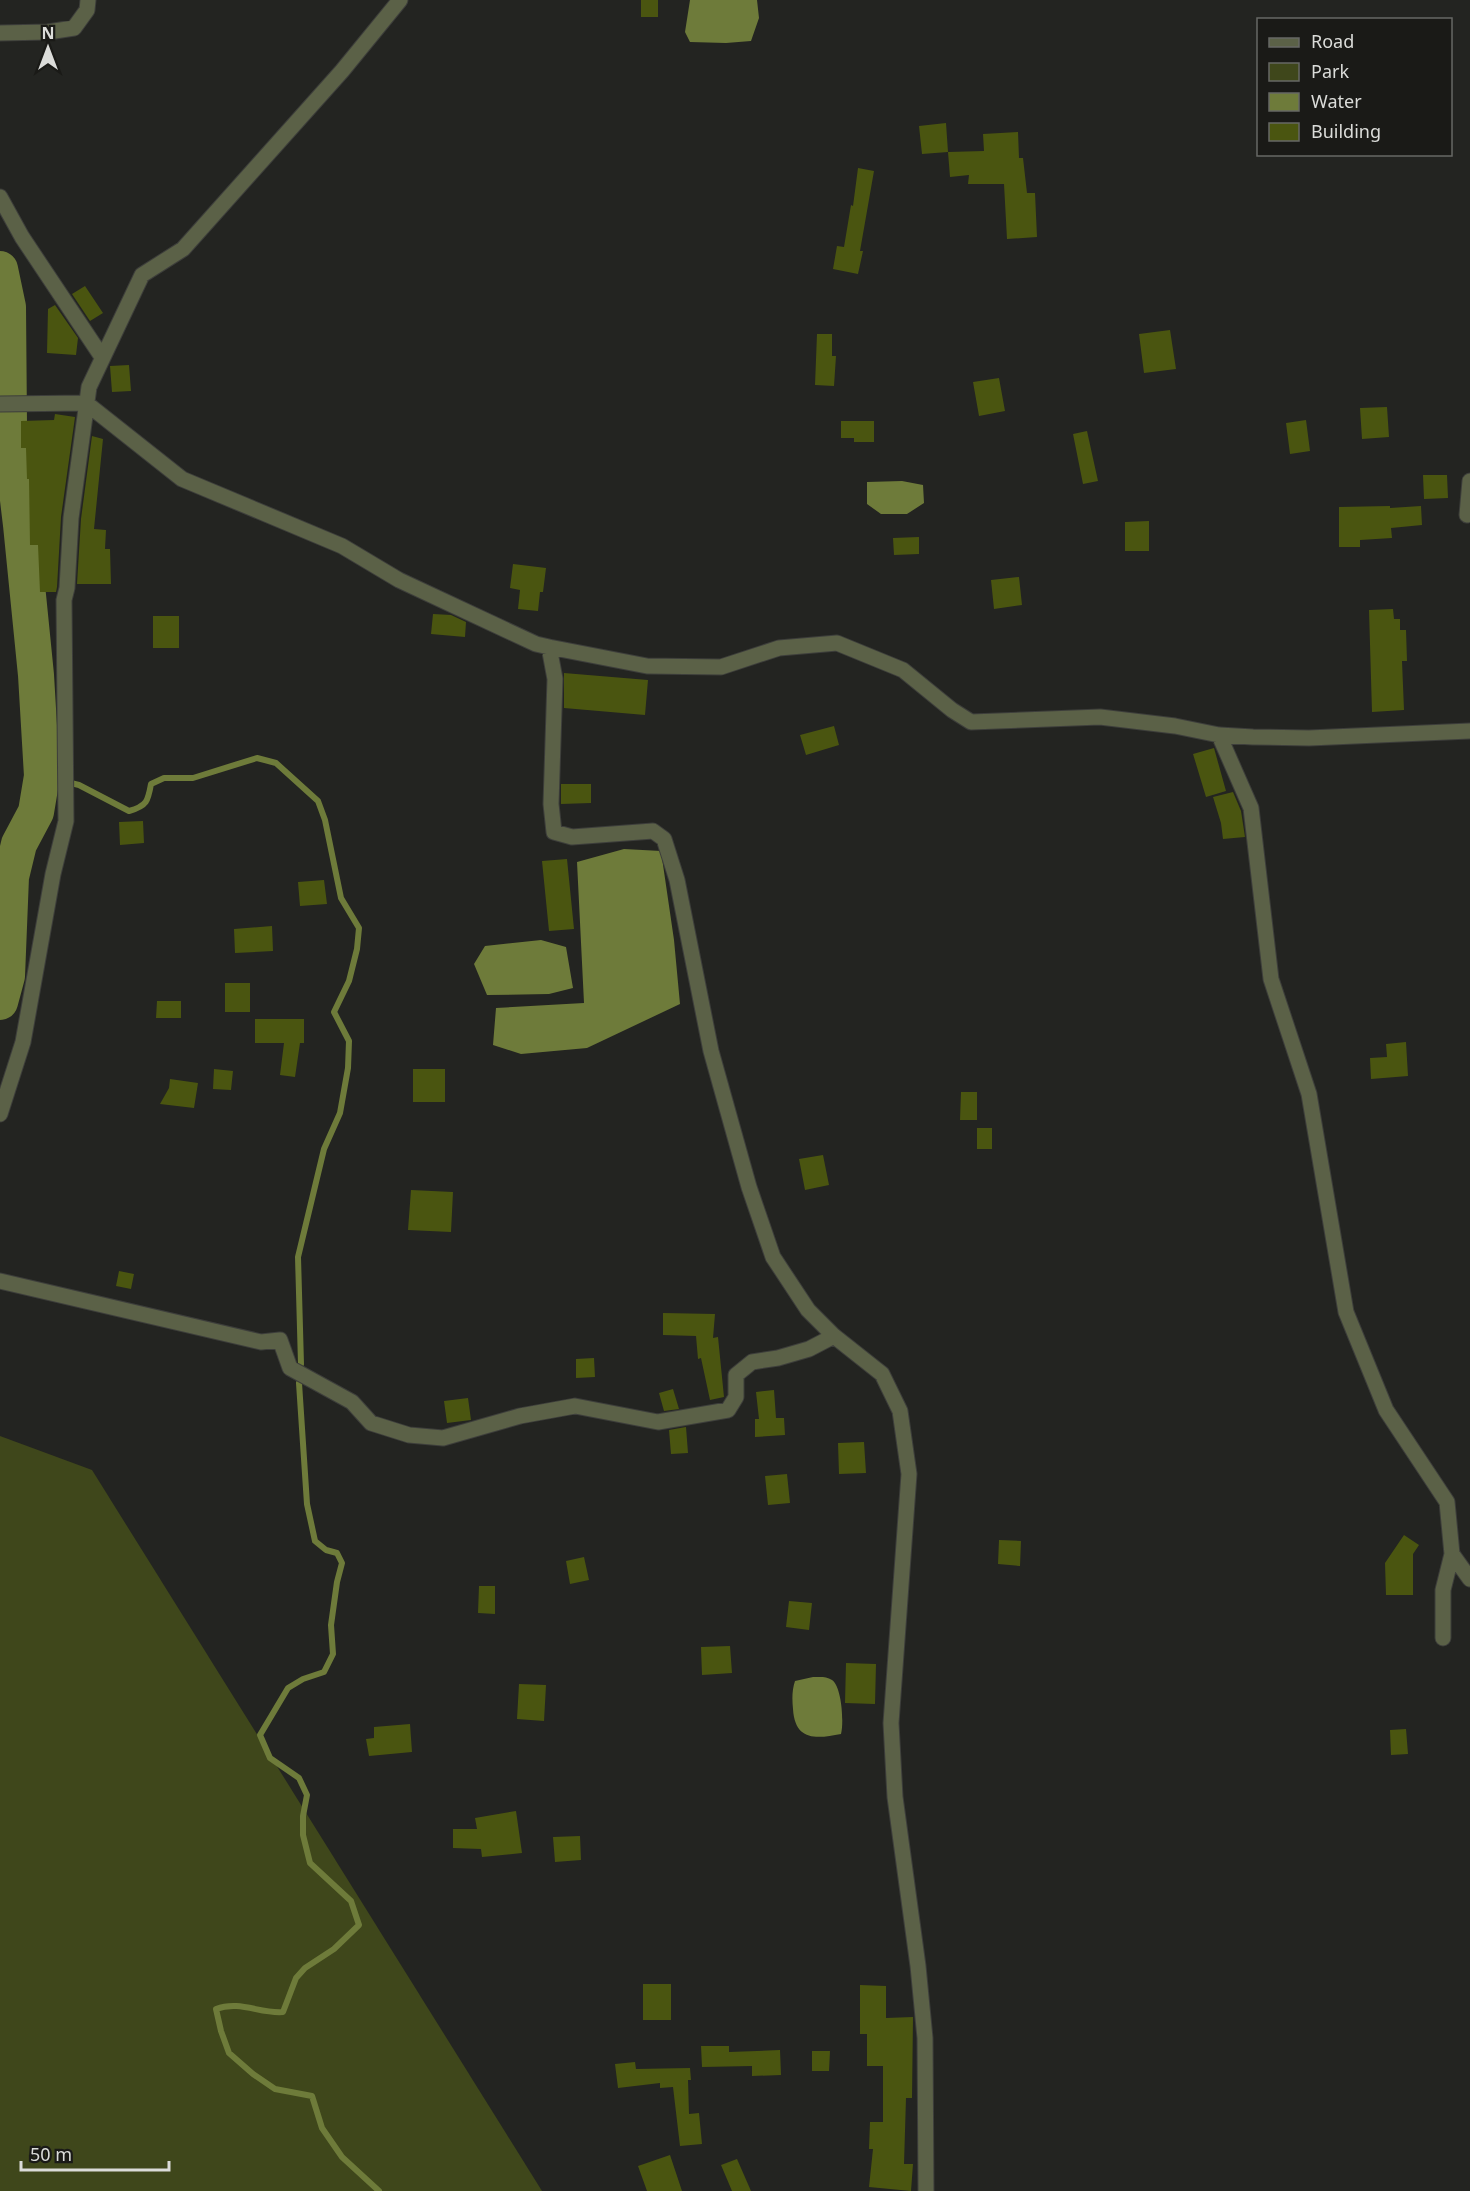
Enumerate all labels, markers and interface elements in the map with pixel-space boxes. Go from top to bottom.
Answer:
north arrow [18,18,78,78]
legend [1257,18,1452,156]
text: N [41,22,55,44]
text: Road [1311,29,1354,53]
text: Park [1311,59,1349,83]
text: Water [1311,89,1362,113]
text: Building [1311,119,1381,143]
scale bar [21,2134,170,2172]
text: 50 m [30,2142,72,2166]

